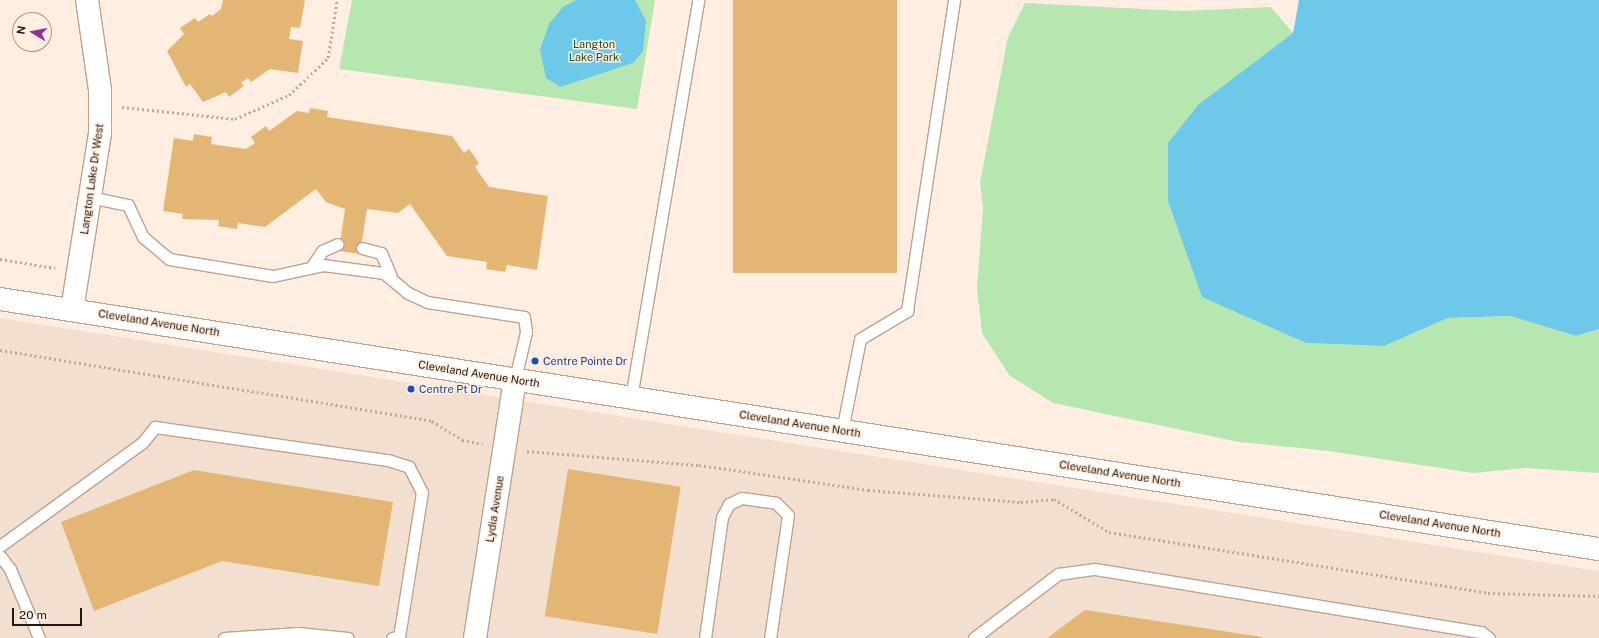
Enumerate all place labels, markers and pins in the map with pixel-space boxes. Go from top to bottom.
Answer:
place label: Centre Pointe Dr [543,354,627,368]
marker: Centre Pointe Dr [530,356,540,366]
place label: Centre Pt Dr [419,382,482,396]
marker: Centre Pt Dr [406,384,416,394]

